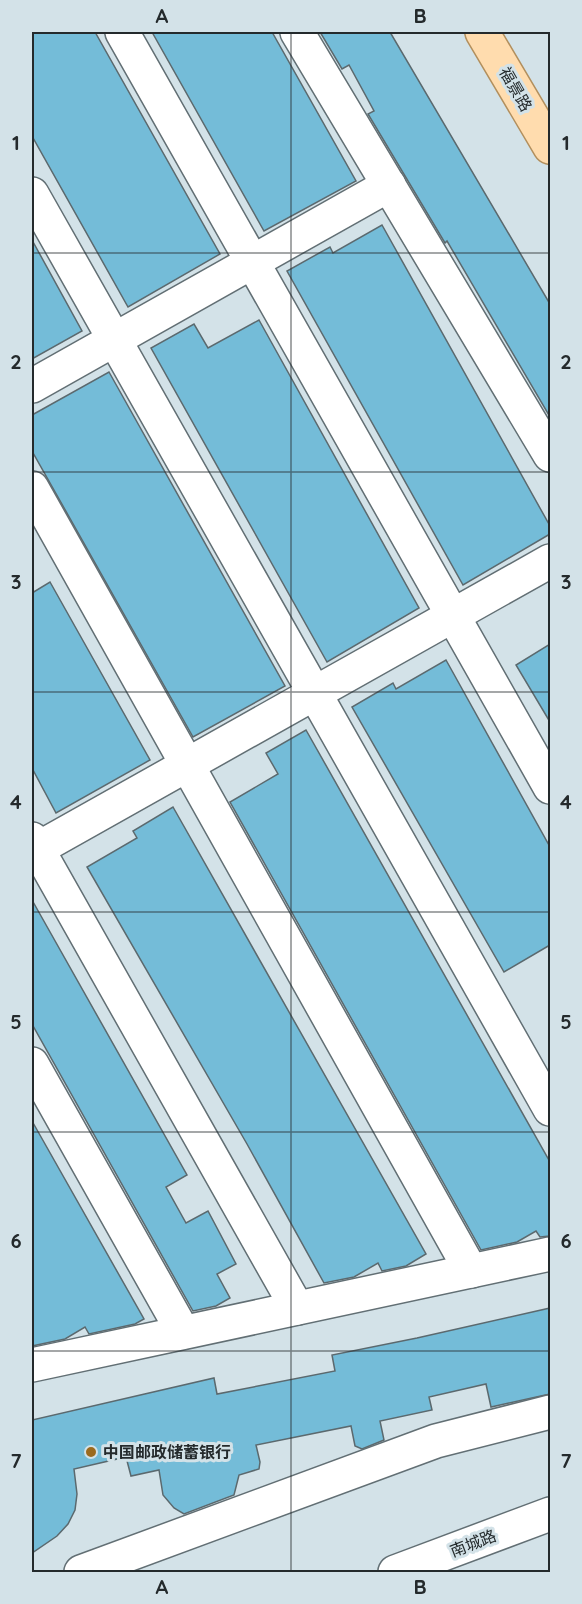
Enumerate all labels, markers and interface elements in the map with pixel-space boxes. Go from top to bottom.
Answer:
text: A [156,3,169,28]
text: B [413,3,427,28]
street label: 福景路 [495,63,537,115]
text: 1 [12,130,20,155]
text: 1 [562,130,570,155]
text: 2 [10,349,22,374]
text: 2 [560,349,572,374]
text: 3 [11,569,21,594]
text: 3 [561,569,571,594]
text: 4 [10,789,22,814]
text: 4 [560,789,572,814]
text: 5 [10,1009,22,1034]
text: 5 [560,1009,572,1034]
text: 6 [10,1228,22,1253]
text: 6 [560,1228,572,1253]
place label: 中国邮政储蓄银行 [103,1442,231,1462]
marker: 中国邮政储蓄银行 [84,1445,98,1459]
text: 7 [11,1448,22,1473]
text: 7 [561,1448,572,1473]
street label: 南城路 [447,1525,499,1561]
text: A [156,1574,169,1599]
text: B [413,1574,427,1599]

